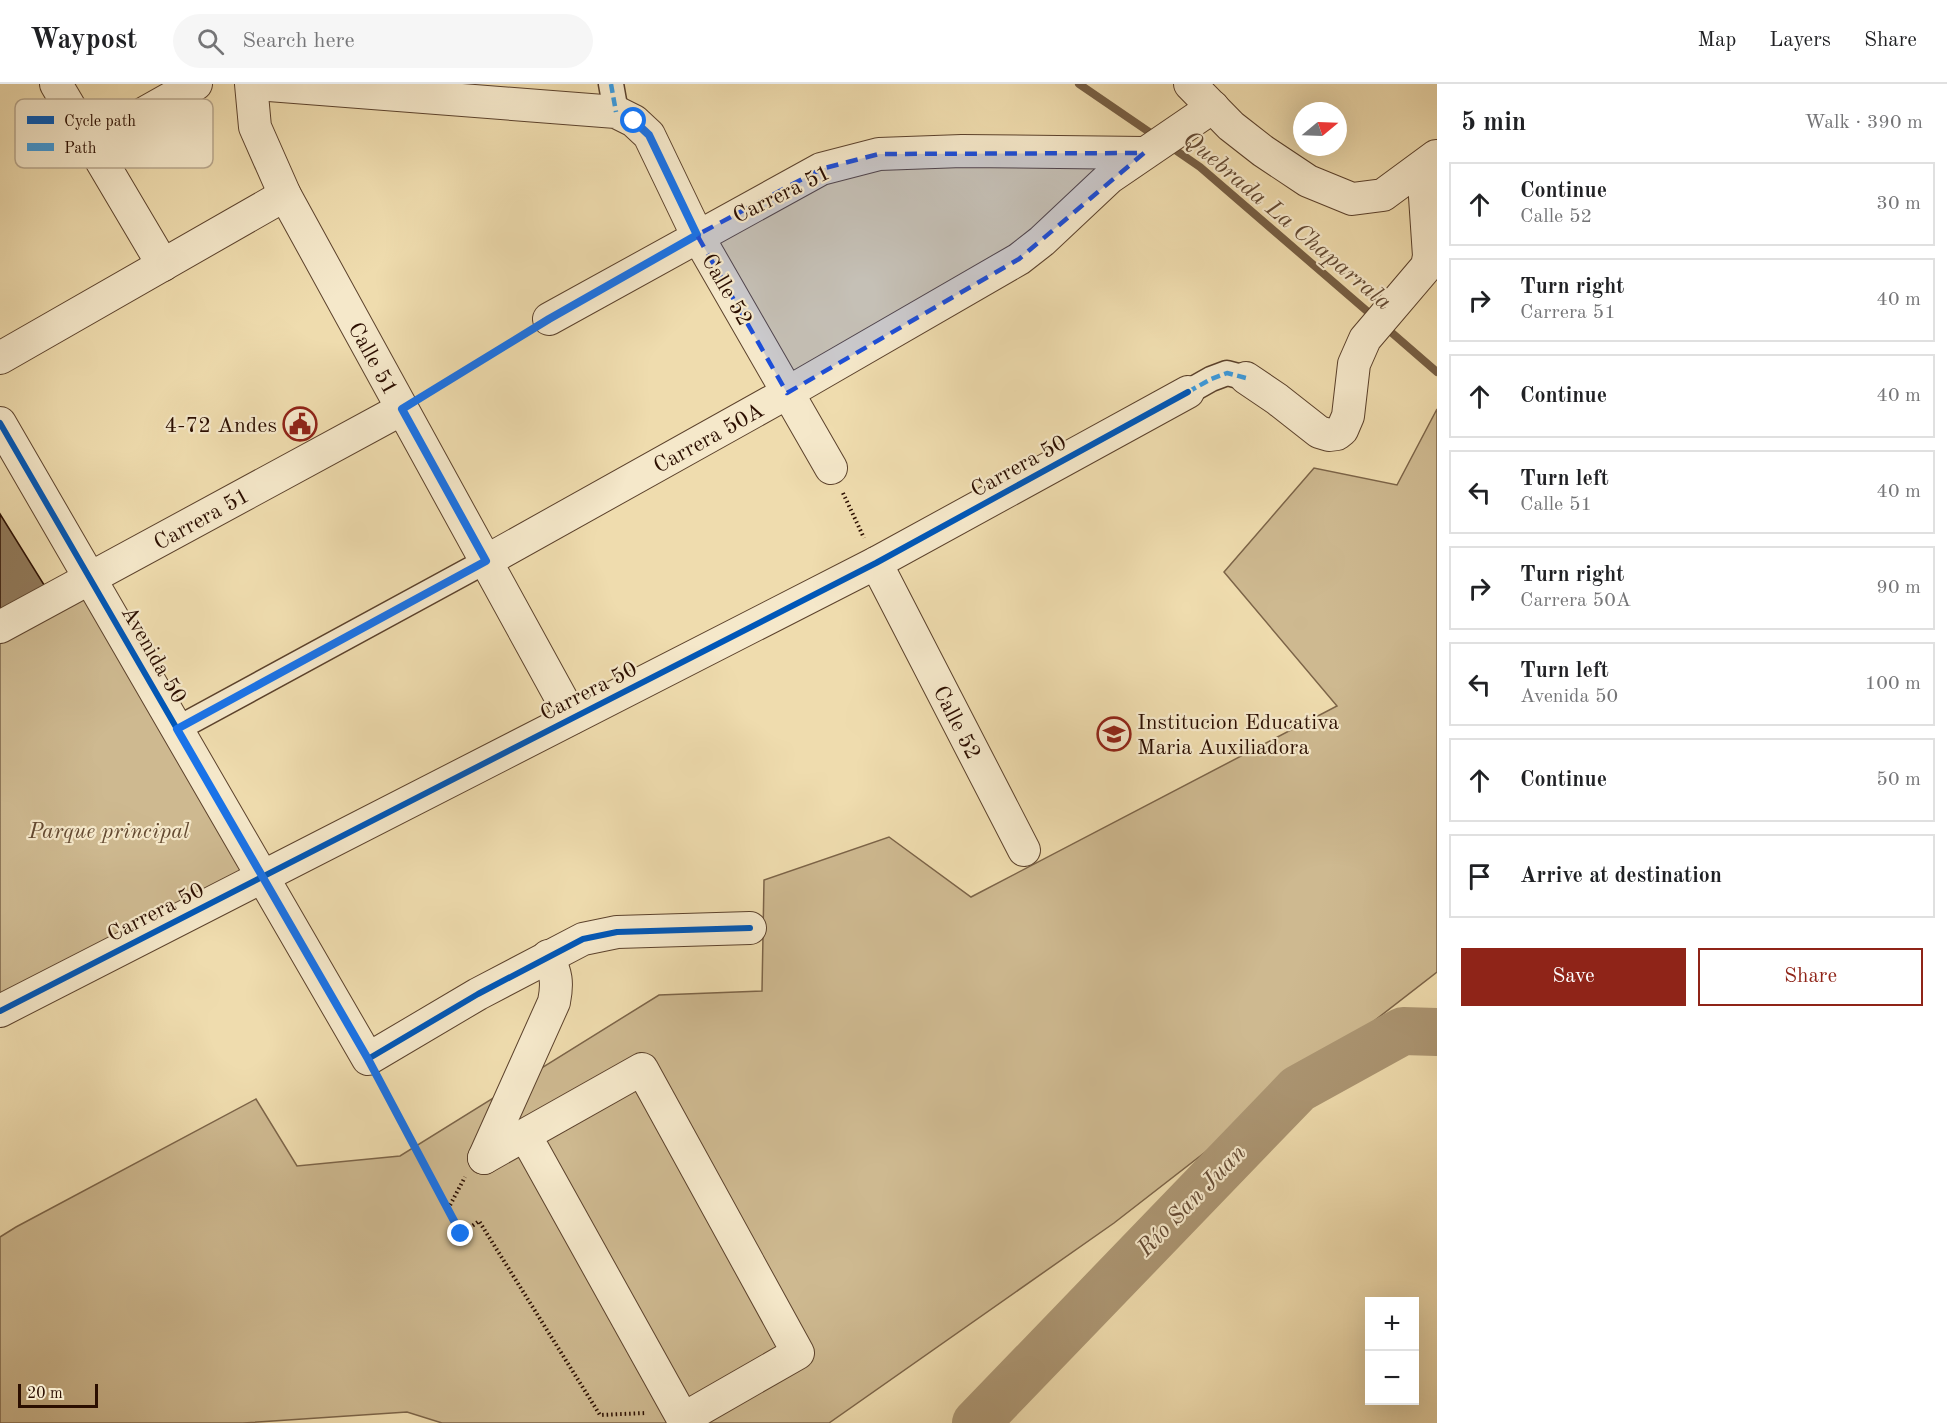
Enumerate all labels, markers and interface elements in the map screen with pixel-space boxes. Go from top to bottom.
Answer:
search box [173,14,593,68]
icon: search [194,25,227,58]
text: Waypost [30,27,137,55]
text: Search here [242,30,355,52]
text: Map [1697,30,1736,51]
text: Layers [1769,30,1831,51]
text: Share [1864,30,1917,51]
legend [15,99,213,168]
north arrow [1293,102,1347,156]
route start [620,107,646,133]
text: 5 min [1461,110,1526,136]
text: Walk · 390 m [1804,113,1923,133]
text: Cycle path [64,114,136,130]
water label: Quebrada La Chaparrala [1178,128,1396,316]
text: Path [64,141,97,157]
street label: Carrera 51 [730,162,834,228]
text: Continue [1520,180,1607,202]
icon: ahead [1463,188,1496,221]
text: 30 m [1876,194,1921,214]
text: Calle 52 [1520,207,1592,227]
street label: Calle 52 [697,250,756,330]
text: Turn right [1520,276,1624,298]
icon: right [1463,284,1496,317]
text: 40 m [1876,290,1921,310]
text: Carrera 51 [1520,303,1616,323]
street label: Calle 51 [343,319,401,399]
icon: ahead [1463,380,1496,413]
text: Continue [1520,385,1607,407]
text: 40 m [1876,386,1921,406]
street label: Carrera 50A [650,399,768,478]
public building icon: 4-72 Andes [282,406,318,442]
place label: 4-72 Andes [165,415,277,437]
street label: Carrera 50 [968,432,1070,502]
text: Turn left [1520,468,1609,490]
icon: left [1463,476,1496,509]
text: 40 m [1876,482,1921,502]
street label: Carrera 51 [151,485,253,555]
text: Calle 51 [1520,495,1592,515]
text: Turn right [1520,564,1624,586]
icon: right [1463,572,1496,605]
text: 90 m [1876,578,1921,598]
text: Carrera 50A [1520,591,1631,611]
street label: Avenida 50 [117,603,190,707]
street label: Carrera 50 [537,658,641,725]
text: Turn left [1520,660,1609,682]
icon: left [1463,668,1496,701]
text: 100 m [1865,674,1921,694]
street label: Calle 52 [928,683,984,763]
text: Avenida 50 [1520,687,1618,707]
place label: Institucion Educativa Maria Auxiliadora [1137,712,1339,759]
school or university icon: Institucion Educativa Maria Auxiliadora [1096,716,1132,752]
icon: ahead [1463,764,1496,797]
text: Continue [1520,769,1607,791]
text: 50 m [1876,770,1921,790]
park label: Parque principal [28,821,190,843]
icon: arrive [1463,860,1496,893]
text: Arrive at destination [1520,865,1722,887]
street label: Carrera 50 [104,879,208,946]
button: Save [1461,948,1686,1006]
button: Share [1698,948,1923,1006]
water label: Río San Juan [1133,1141,1251,1262]
route end [447,1220,473,1246]
map controls [1365,1297,1419,1405]
button: + [1365,1297,1419,1351]
button: − [1365,1351,1419,1405]
scale bar [18,1381,98,1408]
text: 20 m [27,1386,63,1402]

